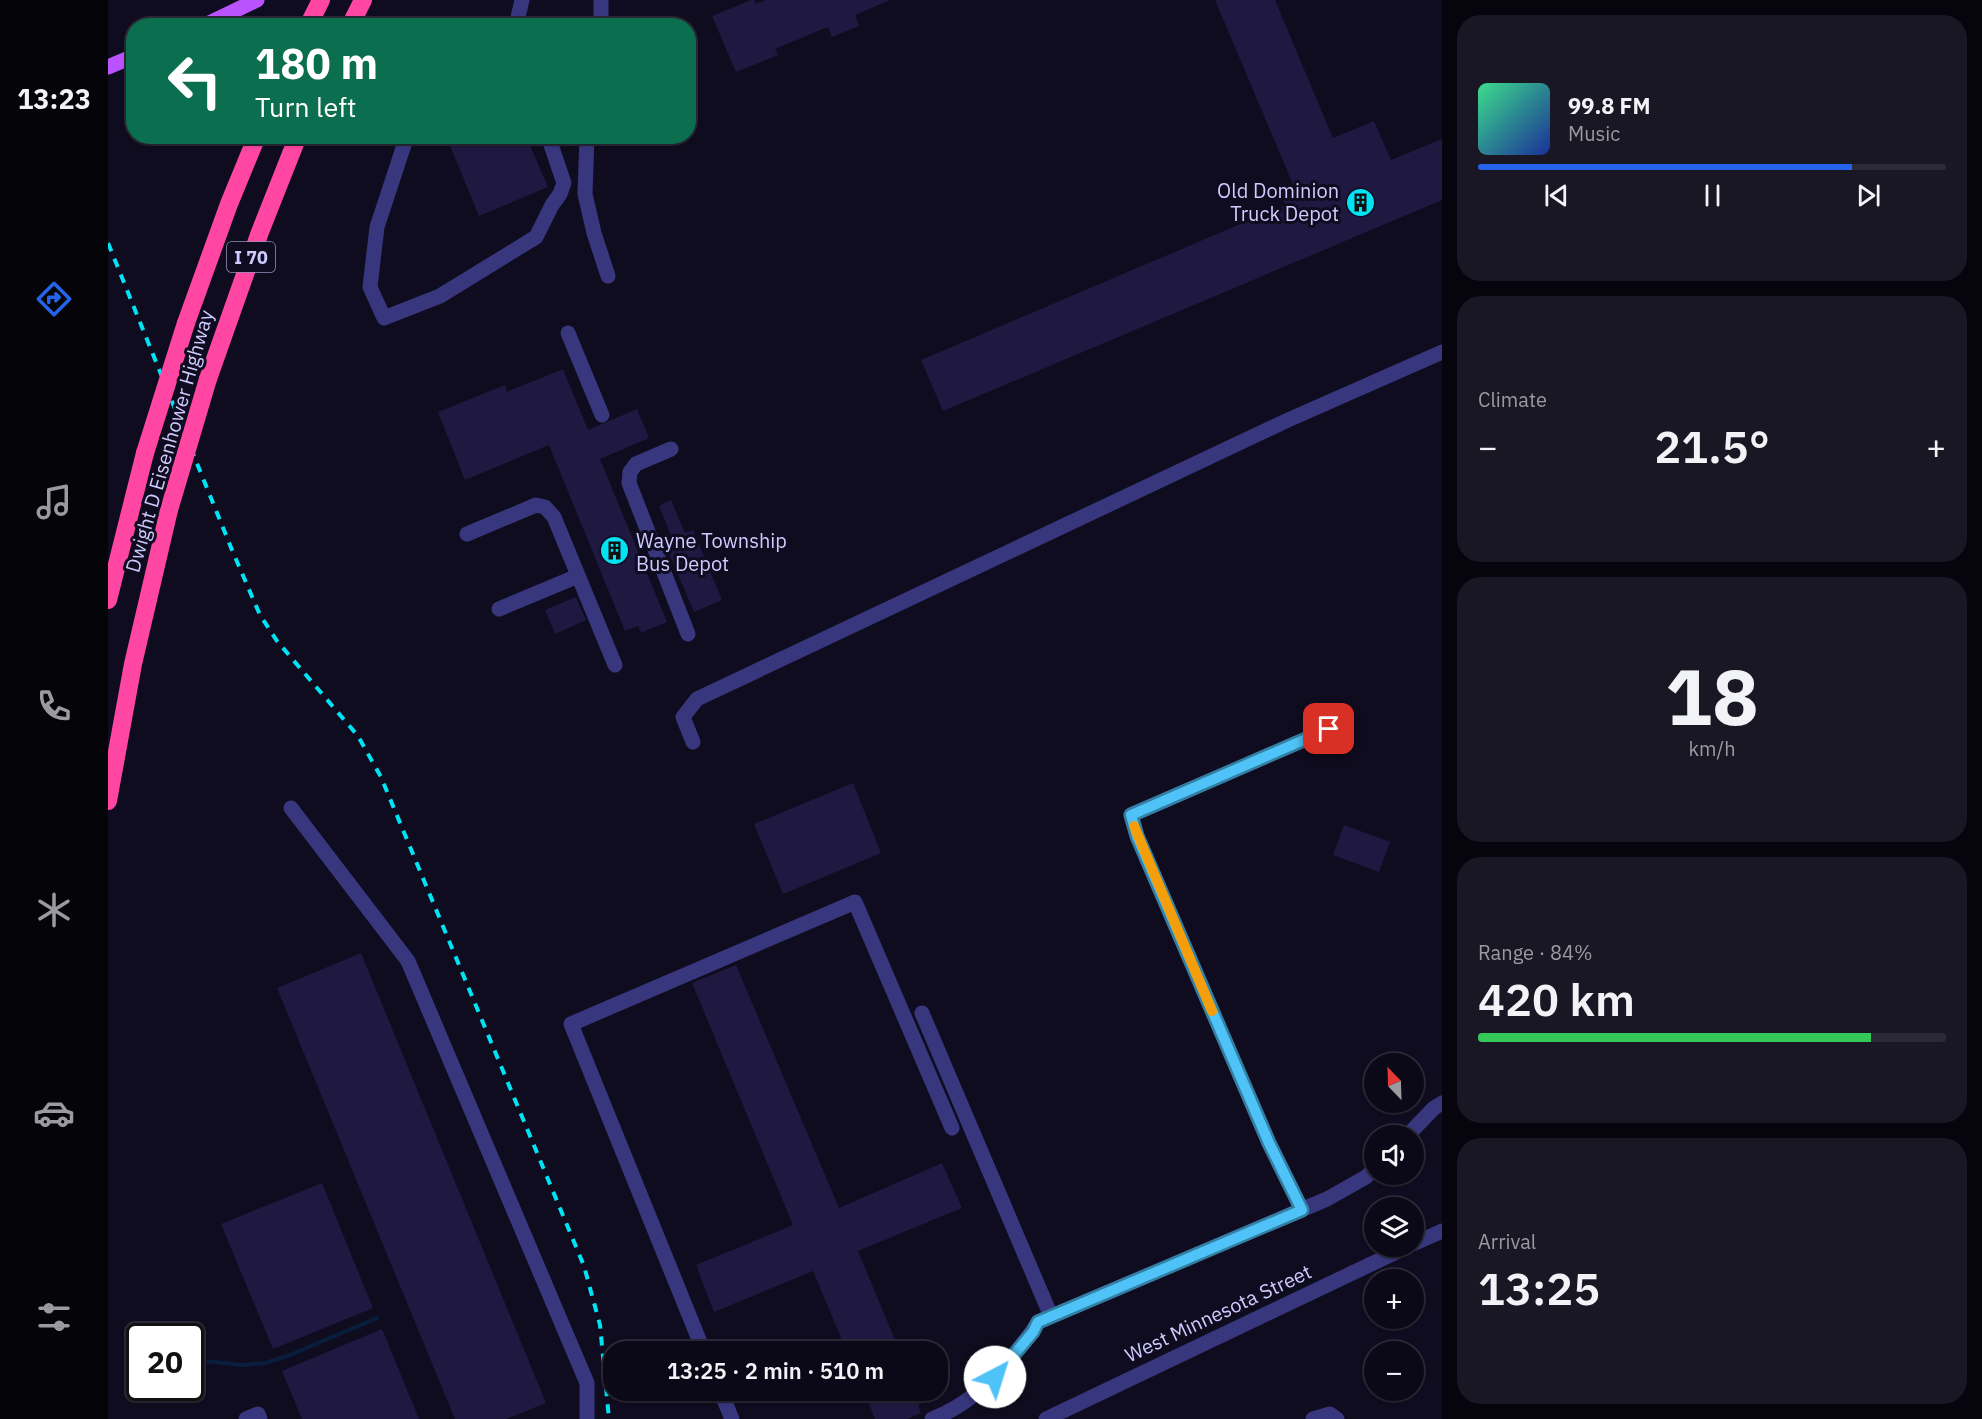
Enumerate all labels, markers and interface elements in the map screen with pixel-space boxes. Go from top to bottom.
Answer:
text: 180 m [255,36,378,91]
icon: left [156,42,234,120]
text: 13:23 [17,81,91,116]
text: Turn left [255,89,356,124]
text: 99.8 FM [1568,91,1651,120]
text: Music [1568,120,1620,147]
place label: Old Dominion Truck Depot [1217,177,1339,227]
icon: previous [1540,179,1573,212]
icon: pause [1696,179,1729,212]
icon: next [1852,179,1885,212]
building icon: Old Dominion Truck Depot [1344,186,1376,218]
road number: I 70 [227,242,275,272]
icon: directions [33,278,75,320]
street label: Dwight D Eisenhower Highway [119,307,219,575]
text: Climate [1478,386,1547,413]
text: 21.5° [1654,417,1770,475]
text: − [1478,425,1498,468]
text: + [1926,425,1946,468]
icon: music [33,481,75,523]
place label: Wayne Township Bus Depot [636,527,787,577]
building icon: Wayne Township Bus Depot [599,535,631,567]
text: 18 [1665,645,1759,746]
icon: phone [33,685,75,727]
pin [1303,703,1354,754]
icon: arrive [1312,712,1345,745]
text: km/h [1688,735,1736,762]
icon: climate [33,889,75,931]
text: Range · 84% [1478,939,1593,966]
text: 420 km [1478,970,1635,1028]
north arrow [1364,1053,1424,1113]
map controls [1364,1053,1424,1401]
icon: car [33,1092,75,1134]
button: sound [1364,1125,1424,1185]
button: layers [1364,1197,1424,1257]
text: Arrival [1478,1228,1536,1255]
street label: West Minnesota Street [1120,1258,1316,1368]
text: 13:25 [1478,1259,1600,1317]
button: + [1364,1269,1424,1329]
icon: filters [33,1296,75,1338]
speed limit sign: 20 [126,1323,204,1401]
button: − [1364,1341,1424,1401]
position arrow [963,1345,1027,1409]
text: 13:25 · 2 min · 510 m [667,1356,884,1385]

